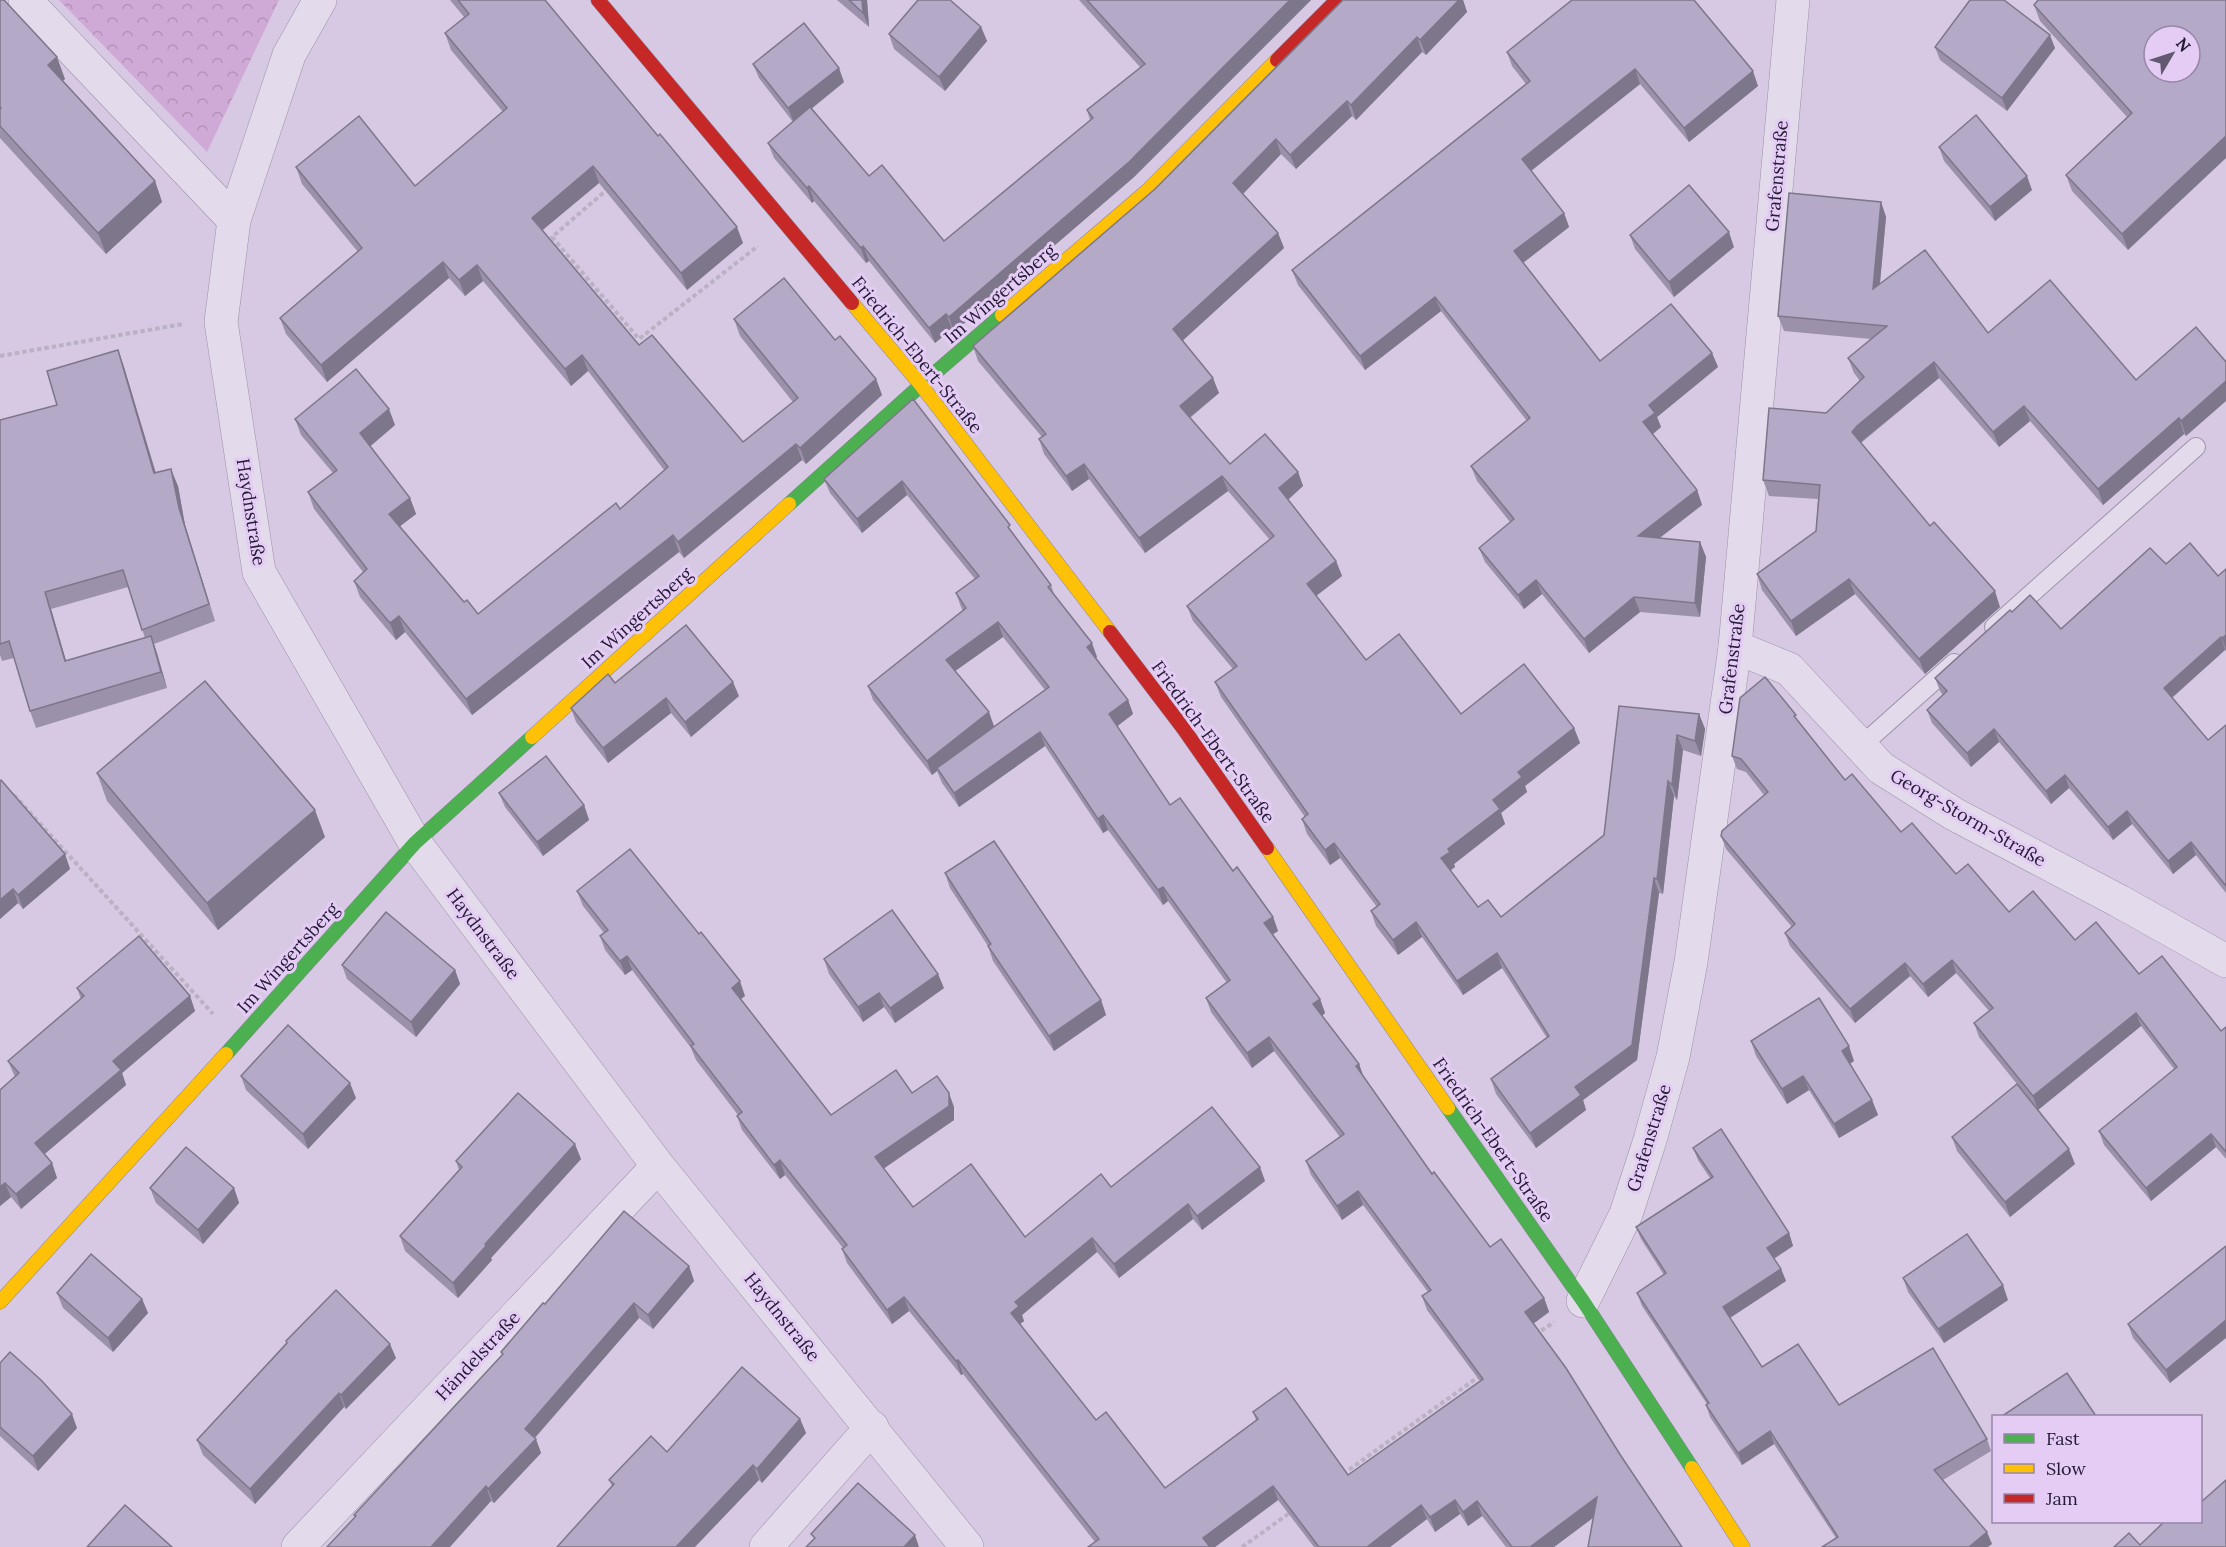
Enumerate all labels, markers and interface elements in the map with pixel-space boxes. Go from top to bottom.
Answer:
north arrow [2142,24,2202,84]
text: N [2172,33,2195,56]
street label: Grafenstraße [1760,119,1793,233]
street label: Im Wingertsberg [939,238,1061,349]
street label: Friedrich-Ebert-Straße [847,271,988,438]
street label: Haydnstraße [232,457,271,567]
street label: Im Wingertsberg [577,561,698,673]
street label: Grafenstraße [1713,602,1750,716]
street label: Friedrich-Ebert-Straße [1147,656,1280,828]
street label: Georg-Storm-Straße [1886,764,2051,872]
street label: Haydnstraße [442,884,525,984]
street label: Im Wingertsberg [232,897,344,1018]
street label: Friedrich-Ebert-Straße [1428,1053,1559,1227]
street label: Grafenstraße [1621,1081,1676,1195]
street label: Haydnstraße [739,1267,826,1366]
street label: Händelstraße [430,1306,525,1405]
legend [1992,1415,2202,1523]
text: Fast [2046,1427,2080,1450]
text: Slow [2046,1457,2086,1480]
text: Jam [2045,1487,2078,1510]

